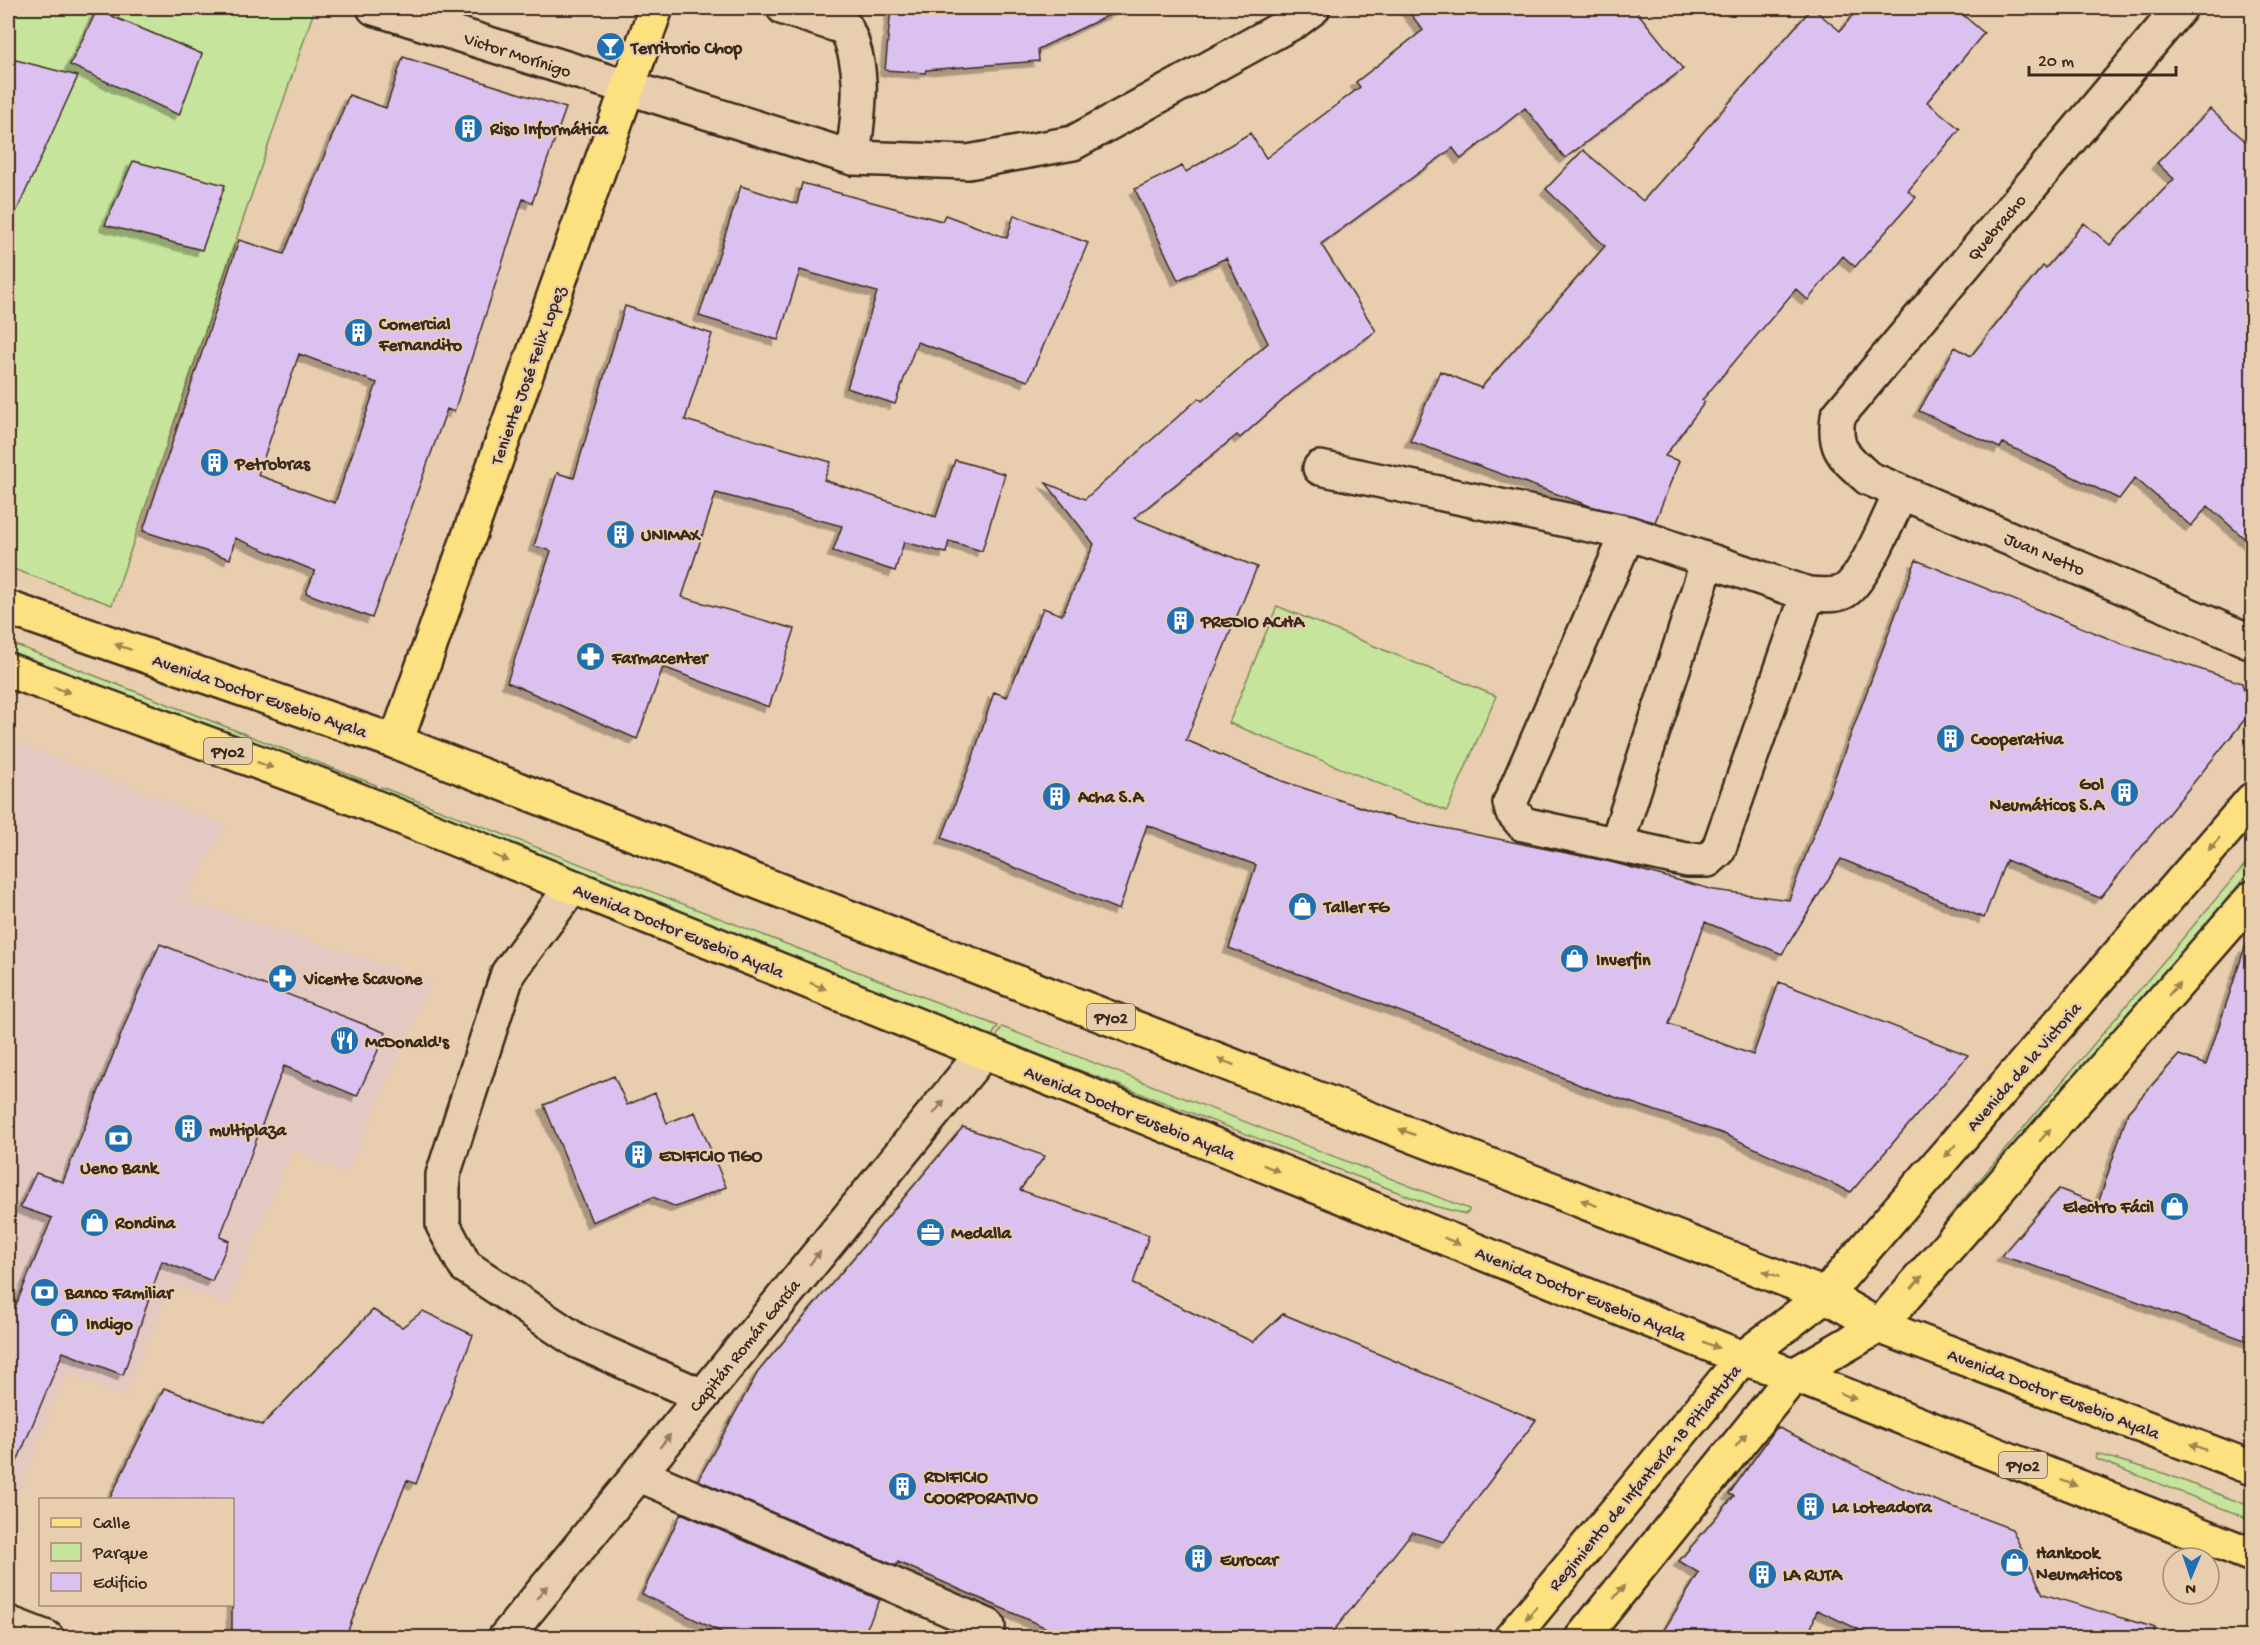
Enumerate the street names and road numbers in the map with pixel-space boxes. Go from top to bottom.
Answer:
street label: Victor Morínigo [460,29,573,84]
street label: Quebracho [1964,191,2032,266]
street label: Teniente José Felix Lopez [487,283,572,469]
street label: Juan Netto [2000,529,2088,582]
street label: Avenida Doctor Eusebio Ayala [149,651,370,744]
road number: PY02 [204,738,252,764]
street label: Avenida Doctor Eusebio Ayala [570,880,788,985]
street label: Avenida de la Victoria [1963,998,2087,1137]
road number: PY02 [1087,1004,1135,1030]
street label: Avenida Doctor Eusebio Ayala [1021,1062,1239,1167]
street label: Avenida Doctor Eusebio Ayala [1472,1243,1690,1348]
street label: Capitán Román García [686,1275,807,1417]
street label: Avenida Doctor Eusebio Ayala [1944,1345,2163,1446]
street label: Regimiento de Infantería 18 Pitiantuta [1545,1361,1747,1596]
road number: PY02 [1999,1452,2047,1478]

